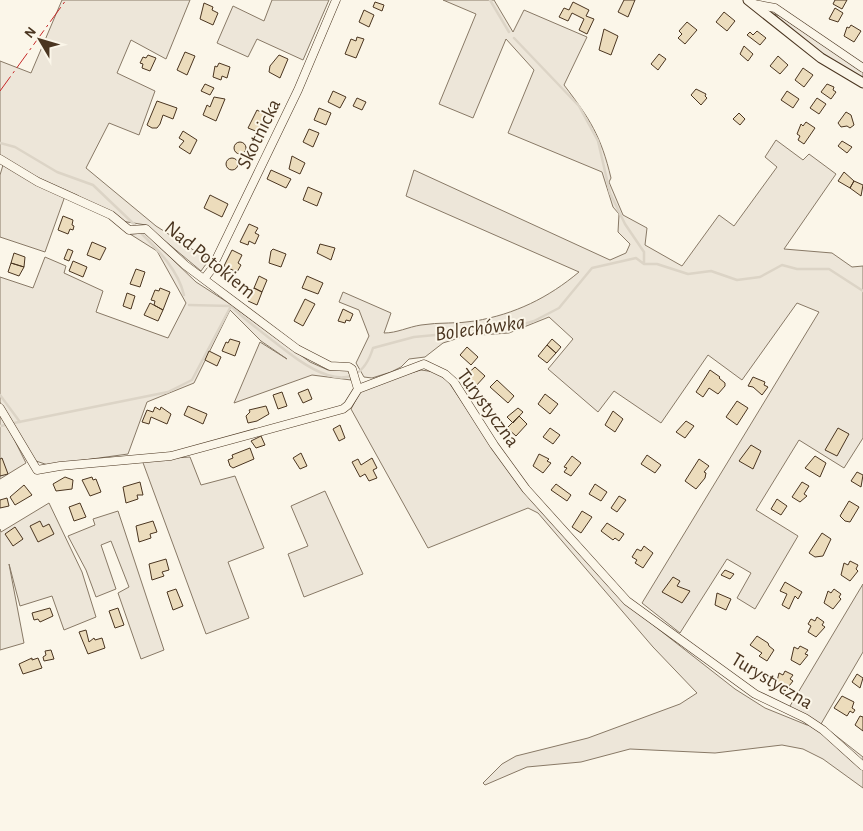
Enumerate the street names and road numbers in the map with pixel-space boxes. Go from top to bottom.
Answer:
street label: Skotnicka [234,96,284,172]
street label: Nad Potokiem [161,217,259,303]
street label: Turystyczna [453,365,523,451]
street label: Turystyczna [728,649,816,713]

